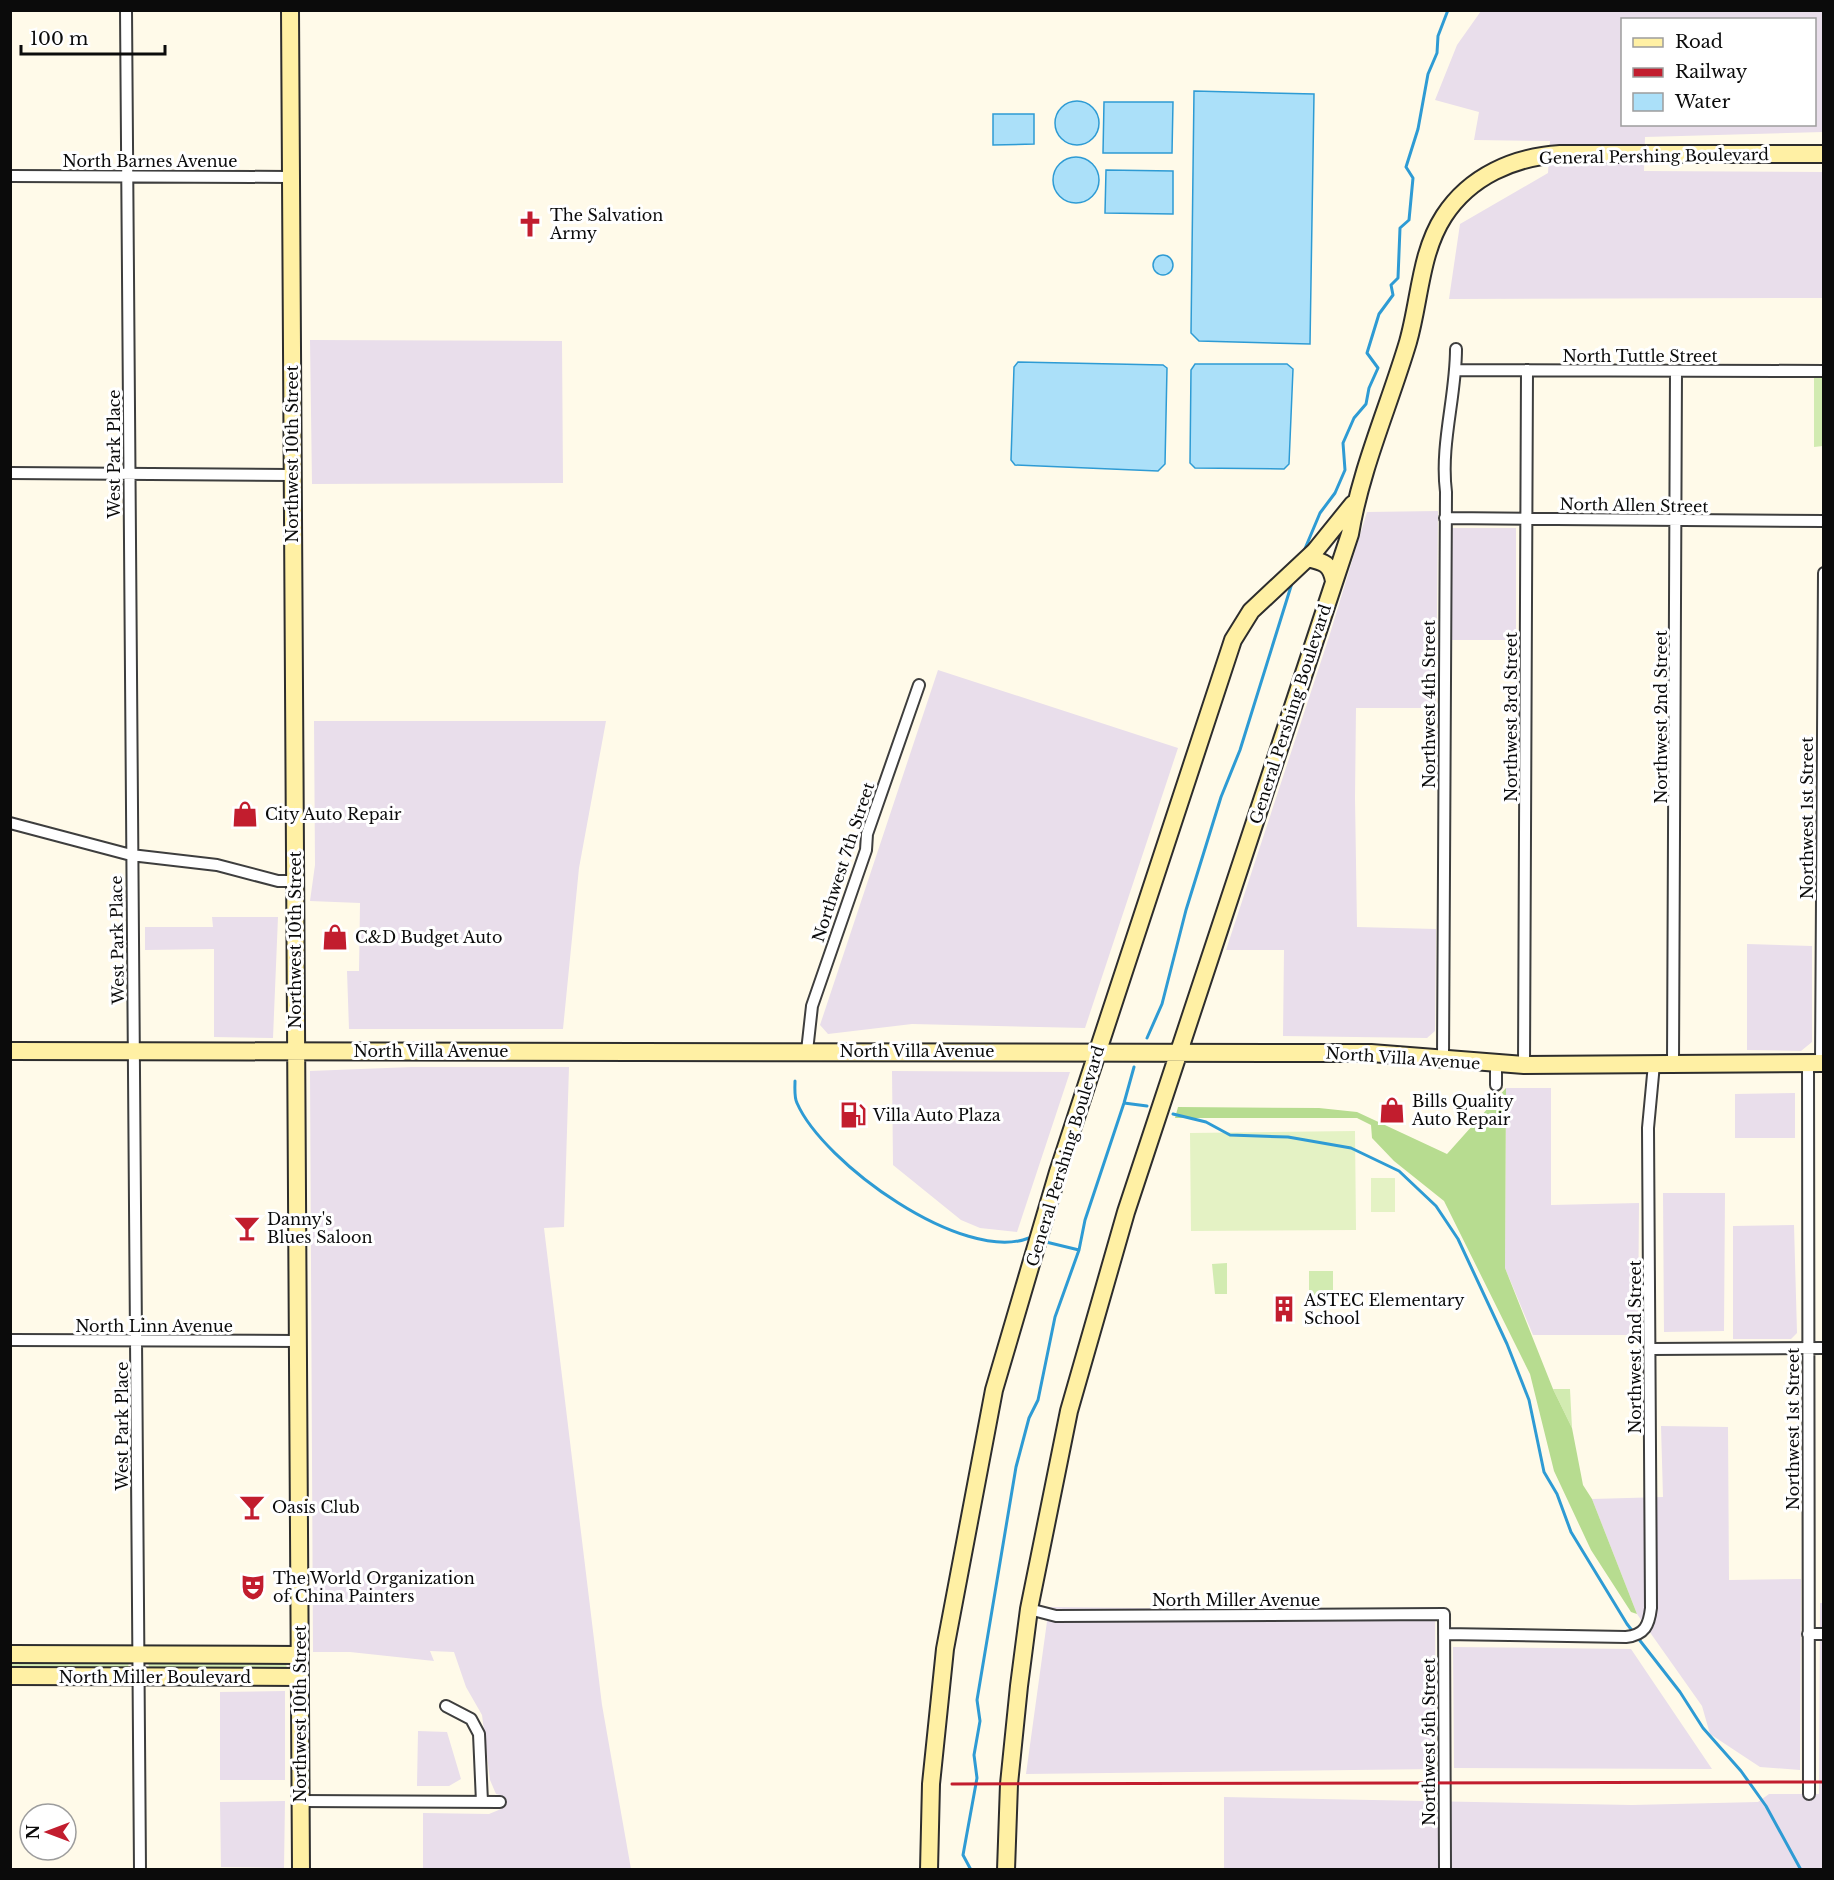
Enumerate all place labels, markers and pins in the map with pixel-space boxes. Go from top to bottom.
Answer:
place label: The Salvation Army [549,205,663,243]
church icon: The Salvation Army [515,209,545,239]
shop icon: City Auto Repair [230,799,260,829]
place label: City Auto Repair [265,804,402,824]
shop icon: C&D Budget Auto [320,922,350,952]
place label: C&D Budget Auto [355,927,502,947]
place label: Bills Quality Auto Repair [1411,1091,1514,1129]
shop icon: Bills Quality Auto Repair [1377,1095,1407,1125]
fuel station icon: Villa Auto Plaza [838,1100,868,1130]
place label: Villa Auto Plaza [872,1105,1001,1125]
place label: Danny's Blues Saloon [267,1209,373,1247]
bar icon: Danny's Blues Saloon [232,1213,262,1243]
place label: ASTEC Elementary School [1303,1290,1465,1328]
building icon: ASTEC Elementary School [1269,1294,1299,1324]
bar icon: Oasis Club [237,1492,267,1522]
place label: Oasis Club [272,1497,360,1517]
place label: The World Organization of China Painters [273,1568,475,1606]
theatre icon: The World Organization of China Painters [238,1572,268,1602]

